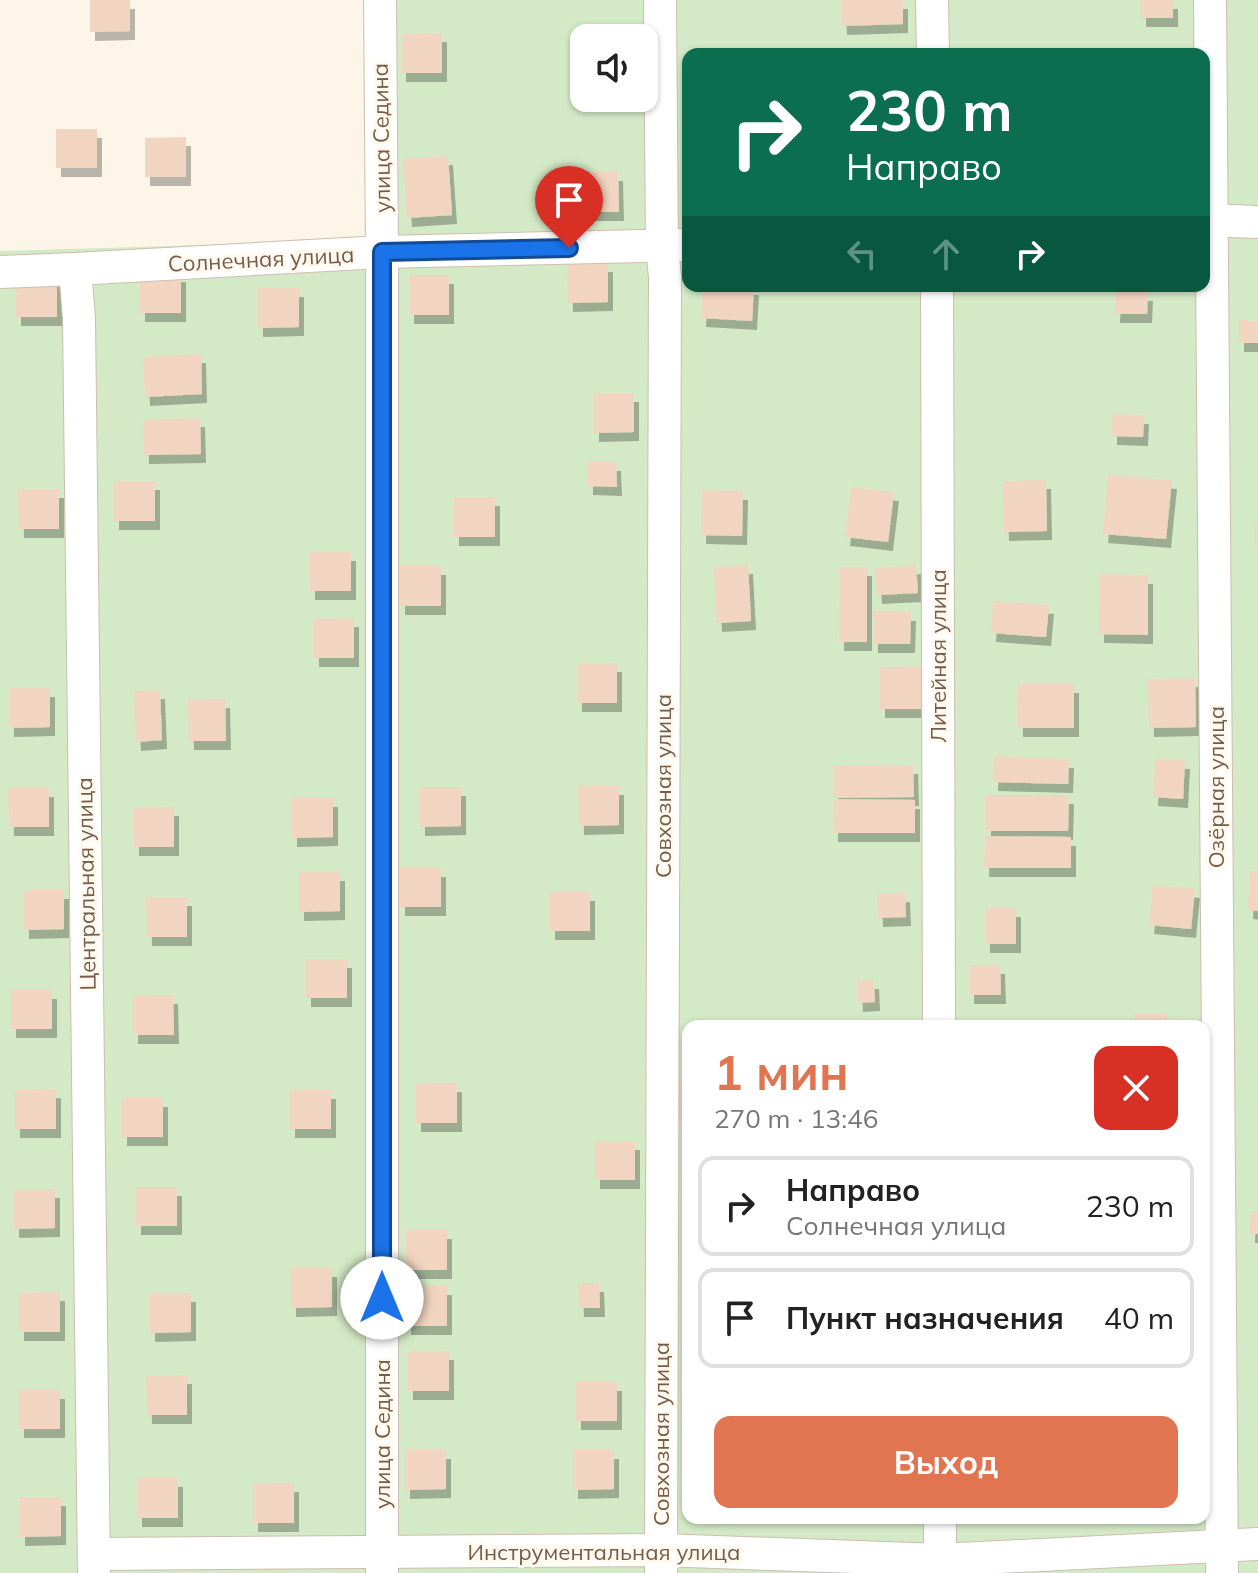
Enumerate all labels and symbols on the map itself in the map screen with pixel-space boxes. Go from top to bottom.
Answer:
street label: улица Седина [366,63,396,213]
pin [535,166,603,248]
street label: Солнечная улица [167,240,355,278]
street label: Литейная улица [924,569,952,743]
street label: Совхозная улица [649,694,677,878]
street label: Озёрная улица [1202,706,1230,868]
street label: Центральная улица [70,777,102,991]
position arrow [340,1256,424,1340]
street label: Совхозная улица [647,1342,675,1526]
street label: улица Седина [368,1359,396,1509]
street label: Инструментальная улица [468,1538,740,1566]

